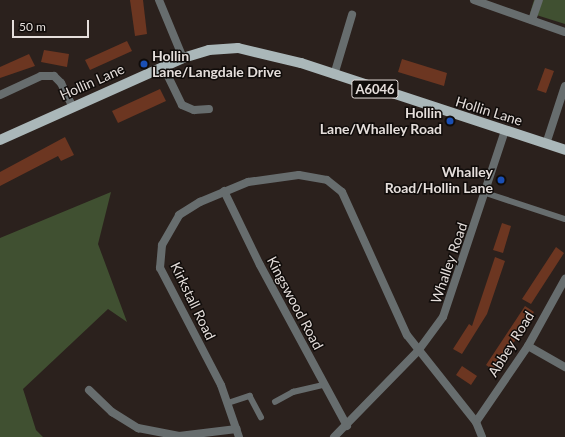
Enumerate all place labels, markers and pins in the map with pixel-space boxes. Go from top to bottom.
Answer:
place label: Hollin Lane/Langdale Drive [152,48,281,80]
marker: Hollin Lane/Langdale Drive [139,59,149,69]
place label: Hollin Lane/Whalley Road [319,105,442,138]
marker: Hollin Lane/Whalley Road [445,116,455,126]
place label: Whalley Road/Hollin Lane [385,164,493,196]
marker: Whalley Road/Hollin Lane [496,175,506,185]

